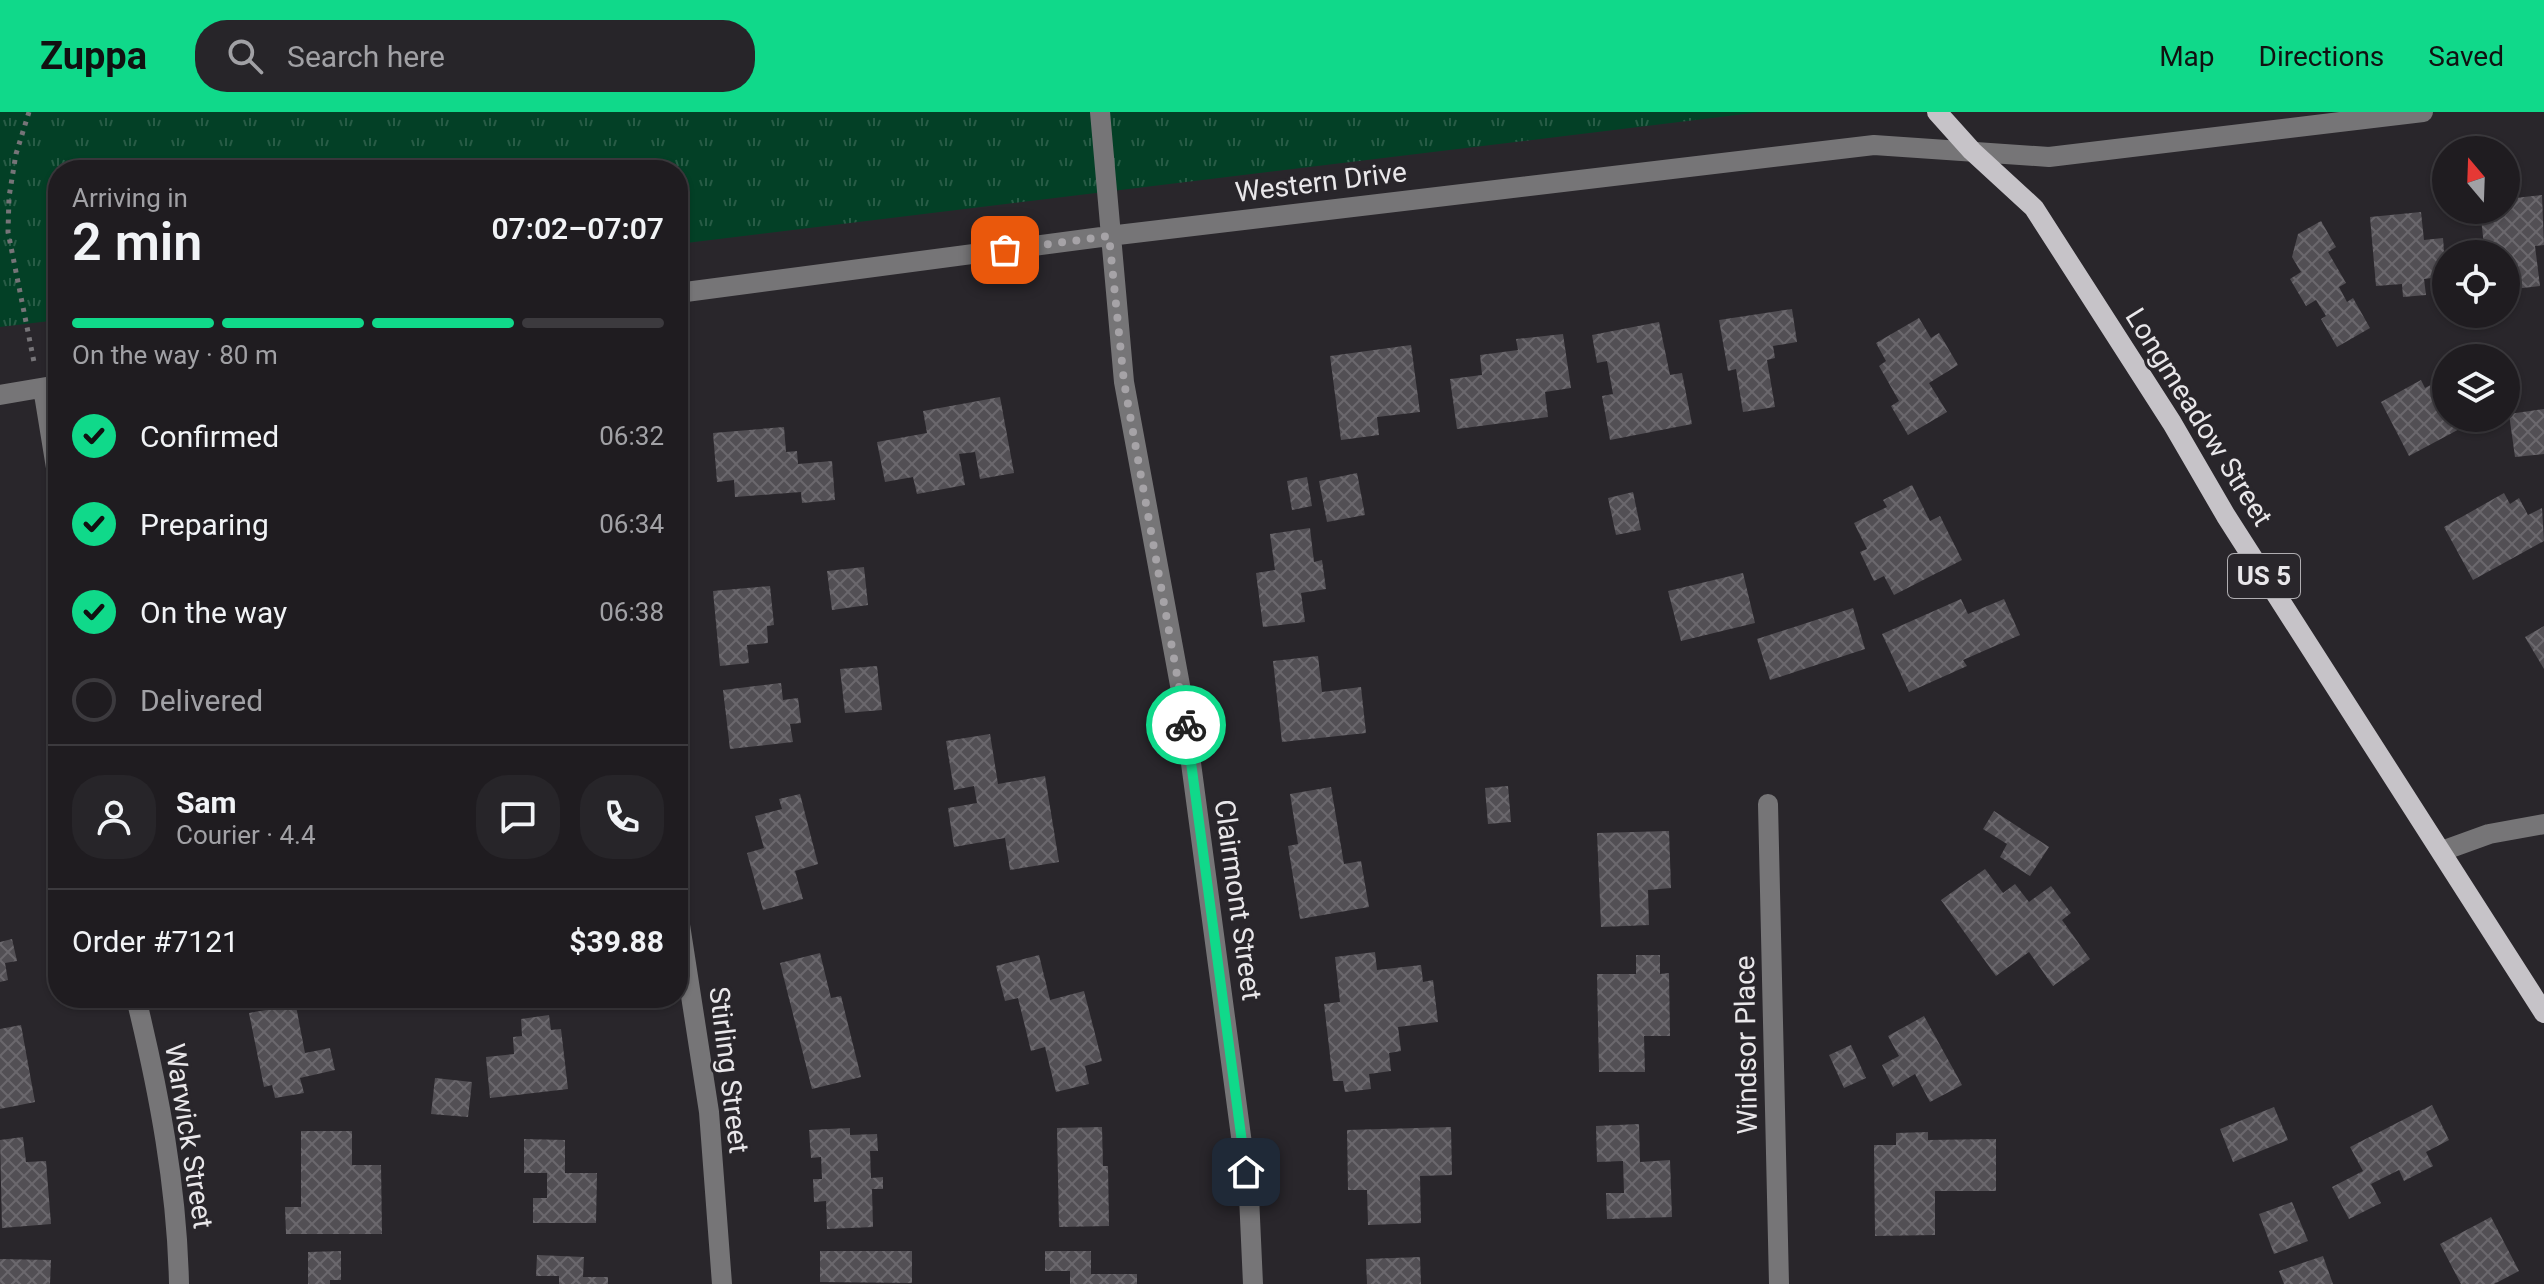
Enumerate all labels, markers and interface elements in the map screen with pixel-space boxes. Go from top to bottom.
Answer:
search box [195,20,755,92]
text: Zuppa [40,34,147,78]
icon: search [223,34,267,78]
text: Search here [287,39,445,74]
text: Map [2159,40,2215,73]
text: Directions [2259,40,2384,73]
text: Saved [2428,40,2504,73]
north arrow [2432,136,2520,224]
map controls [2432,136,2520,432]
street label: Western Drive [1233,155,1409,209]
text: Arriving in [72,183,188,213]
text: 07:02–07:07 [491,211,664,246]
text: 2 min [72,212,202,273]
pin [971,216,1039,284]
icon: bag [983,228,1027,272]
button: locate [2432,240,2520,328]
street label: Longmeadow Street [2119,302,2279,532]
text: On the way · 80 m [72,340,278,370]
button: layers [2432,344,2520,432]
icon: check [72,414,116,458]
text: Confirmed [140,419,279,454]
text: 06:32 [599,421,664,451]
icon: check [72,502,116,546]
text: Preparing [140,507,269,542]
text: 06:34 [599,509,664,539]
road number: US 5 [2228,554,2300,598]
icon: check [72,590,116,634]
text: On the way [140,595,287,630]
text: 06:38 [599,597,664,627]
text: Delivered [140,683,263,718]
courier [1146,685,1226,765]
icon: bike [1164,703,1208,747]
button: person [72,775,156,859]
button: chat [476,775,560,859]
button: phone [580,775,664,859]
text: Sam [176,785,237,820]
street label: Clairmont Street [1208,797,1268,1003]
text: Courier · 4.4 [176,820,316,850]
text: Order #7121 [72,924,239,959]
text: $39.88 [569,924,664,959]
street label: Windsor Place [1728,955,1764,1135]
street label: Stirling Street [702,985,756,1155]
street label: Warwick Street [158,1041,220,1231]
pin [1212,1138,1280,1206]
icon: home [1224,1150,1268,1194]

